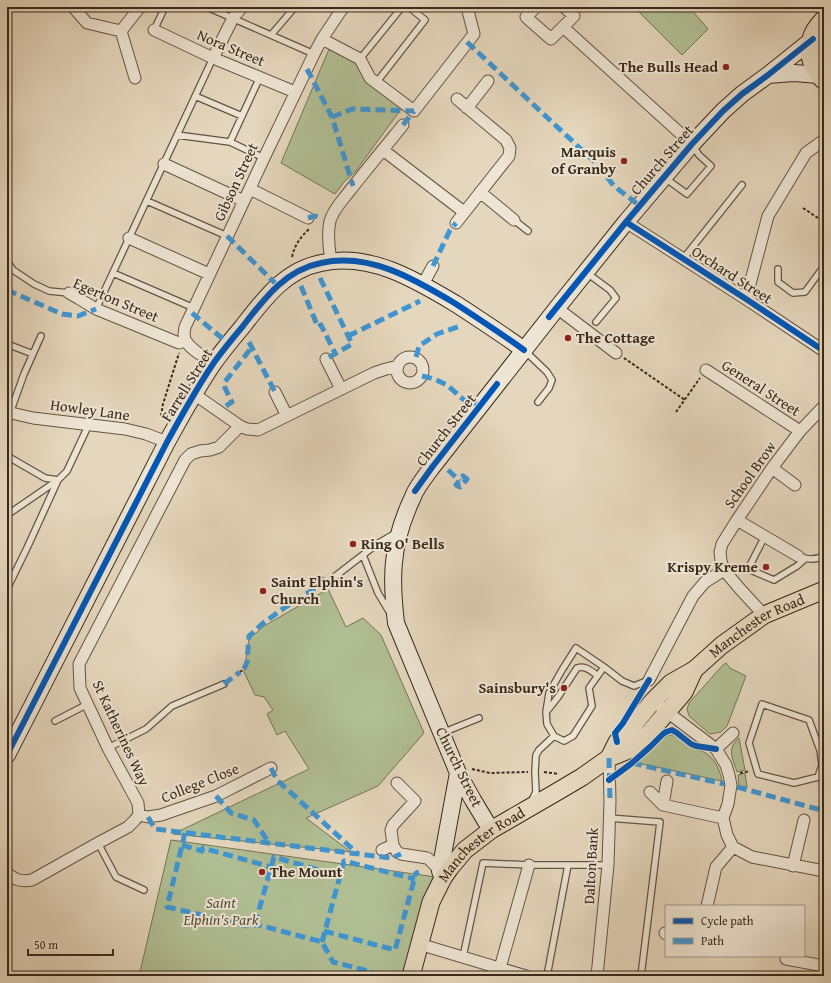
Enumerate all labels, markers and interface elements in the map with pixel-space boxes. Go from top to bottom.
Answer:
street label: Nora Street [194,24,269,72]
place label: The Bulls Head [619,56,718,77]
marker: The Bulls Head [721,62,731,72]
street label: Church Street [625,120,698,199]
street label: Gibson Street [208,139,263,224]
place label: Marquis of Granby [551,141,616,179]
marker: Marquis of Granby [619,156,629,166]
street label: Orchard Street [688,241,777,309]
street label: Egerton Street [70,272,163,327]
place label: The Cottage [576,327,655,348]
marker: The Cottage [563,333,573,343]
street label: Farrell Street [156,344,218,425]
street label: General Street [718,354,805,421]
street label: Church Street [411,388,481,470]
street label: Howley Lane [49,394,131,425]
street label: School Brow [719,437,781,512]
place label: Ring O' Bells [361,533,444,554]
marker: Ring O' Bells [348,539,358,549]
place label: Krispy Kreme [667,556,758,577]
marker: Krispy Kreme [761,562,771,572]
place label: Saint Elphin's Church [271,571,363,609]
marker: Saint Elphin's Church [258,586,268,596]
street label: Manchester Road [704,588,807,662]
street label: St Katherines Way [88,676,155,790]
place label: Sainsbury's [478,677,556,698]
marker: Sainsbury's [559,683,569,693]
street label: Church Street [431,723,488,811]
street label: College Close [158,757,242,808]
street label: Manchester Road [432,802,529,886]
street label: Dalton Bank [578,827,603,905]
place label: The Mount [270,861,343,882]
marker: The Mount [257,867,267,877]
park label: Saint Elphin's Park [182,892,259,930]
legend [665,905,805,957]
text: Cycle path [701,912,754,929]
scale bar [28,931,113,957]
text: Path [701,932,724,949]
text: 50 m [34,936,58,953]

